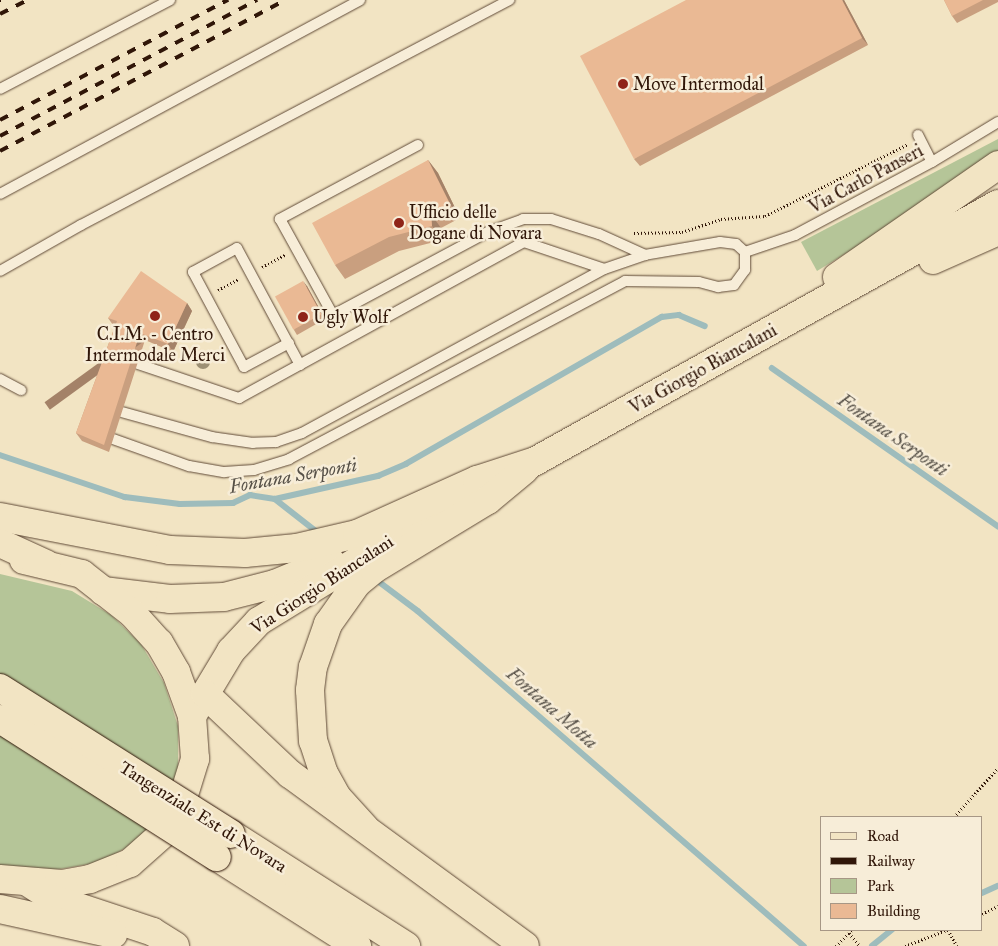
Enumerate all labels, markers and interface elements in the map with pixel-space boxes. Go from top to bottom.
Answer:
place label: Move Intermodal [633,73,764,95]
marker: Move Intermodal [617,78,629,90]
street label: Via Carlo Panseri [805,140,927,218]
place label: Ufficio delle Dogane di Novara [409,202,542,244]
marker: Ufficio delle Dogane di Novara [393,217,405,229]
place label: Ugly Wolf [313,306,388,328]
marker: C.I.M. - Centro Intermodale Merci [149,310,161,322]
marker: Ugly Wolf [297,311,309,323]
street label: Via Giorgio Biancalani [625,319,781,419]
place label: C.I.M. - Centro Intermodale Merci [85,324,225,366]
water label: Fontana Serponti [833,389,953,481]
water label: Fontana Serponti [227,454,359,498]
street label: Via Giorgio Biancalani [247,531,397,639]
water label: Fontana Motta [502,662,602,754]
street label: Tangenziale Est di Novara [115,757,291,877]
legend [820,816,983,931]
text: Road [867,827,899,845]
text: Railway [867,852,915,870]
text: Park [867,877,894,895]
text: Building [867,902,920,920]

